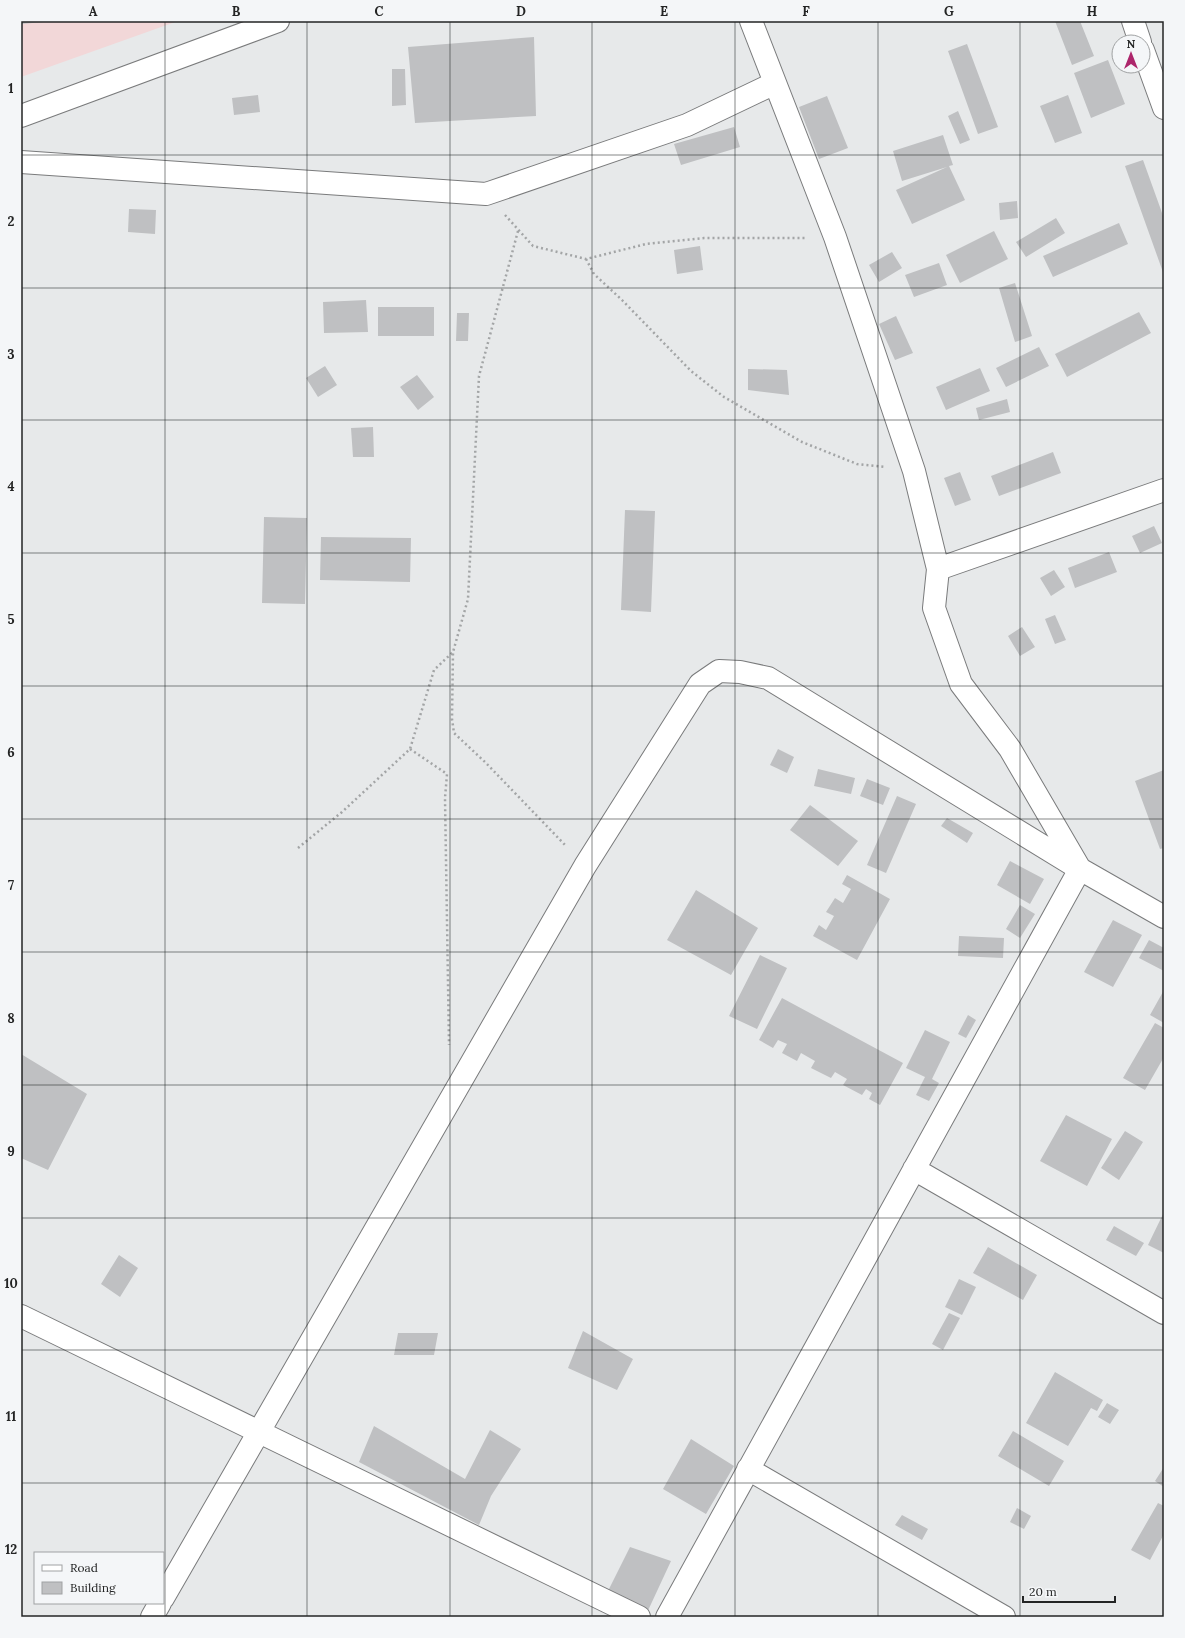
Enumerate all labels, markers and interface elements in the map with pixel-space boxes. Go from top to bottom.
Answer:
text: A [89,3,98,20]
text: B [232,3,241,20]
text: C [375,3,384,20]
text: D [516,3,526,20]
text: E [660,3,668,20]
text: F [802,3,810,20]
text: G [944,3,954,20]
text: H [1087,3,1097,20]
north arrow [1111,34,1151,74]
text: N [1127,37,1136,51]
text: 1 [8,80,14,97]
text: 2 [8,213,15,230]
text: 3 [7,346,15,363]
text: 4 [7,478,15,495]
text: 5 [7,611,15,628]
text: 6 [7,744,15,761]
text: 7 [8,877,14,894]
text: 8 [7,1010,15,1027]
text: 9 [7,1143,15,1160]
text: 10 [4,1275,18,1292]
text: 11 [6,1408,16,1425]
text: 12 [5,1541,17,1558]
legend [34,1552,164,1604]
text: Road [70,1560,98,1575]
scale bar [1023,1578,1115,1604]
text: Building [70,1580,116,1595]
text: 20 m [1029,1584,1057,1599]

